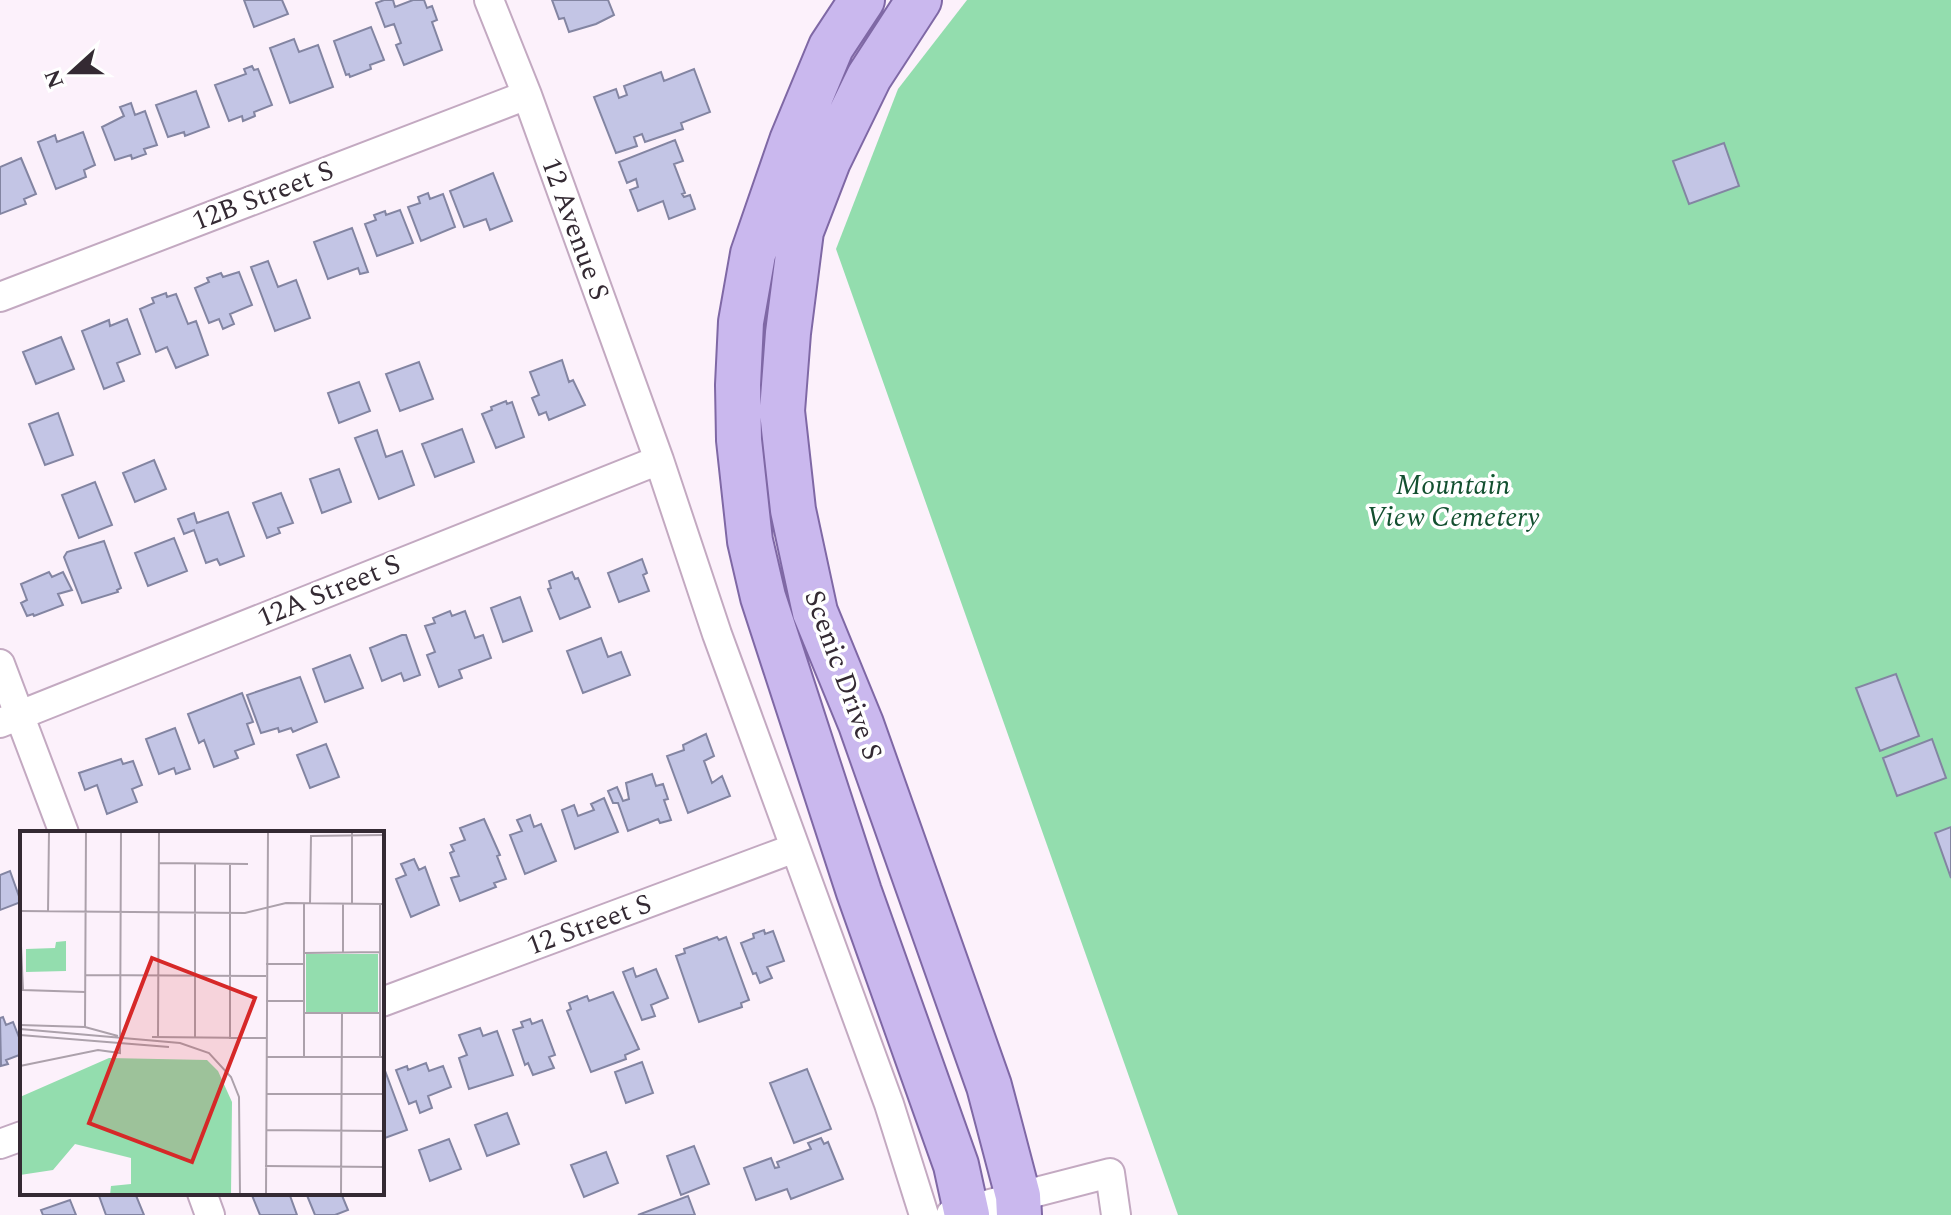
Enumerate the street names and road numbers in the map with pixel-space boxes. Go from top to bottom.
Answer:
street label: 12B Street S [186,149,340,243]
street label: 12 Avenue S [529,151,621,307]
street label: 12A Street S [251,543,407,639]
street label: Scenic Drive S [792,584,894,766]
street label: 12 Street S [520,883,658,967]

